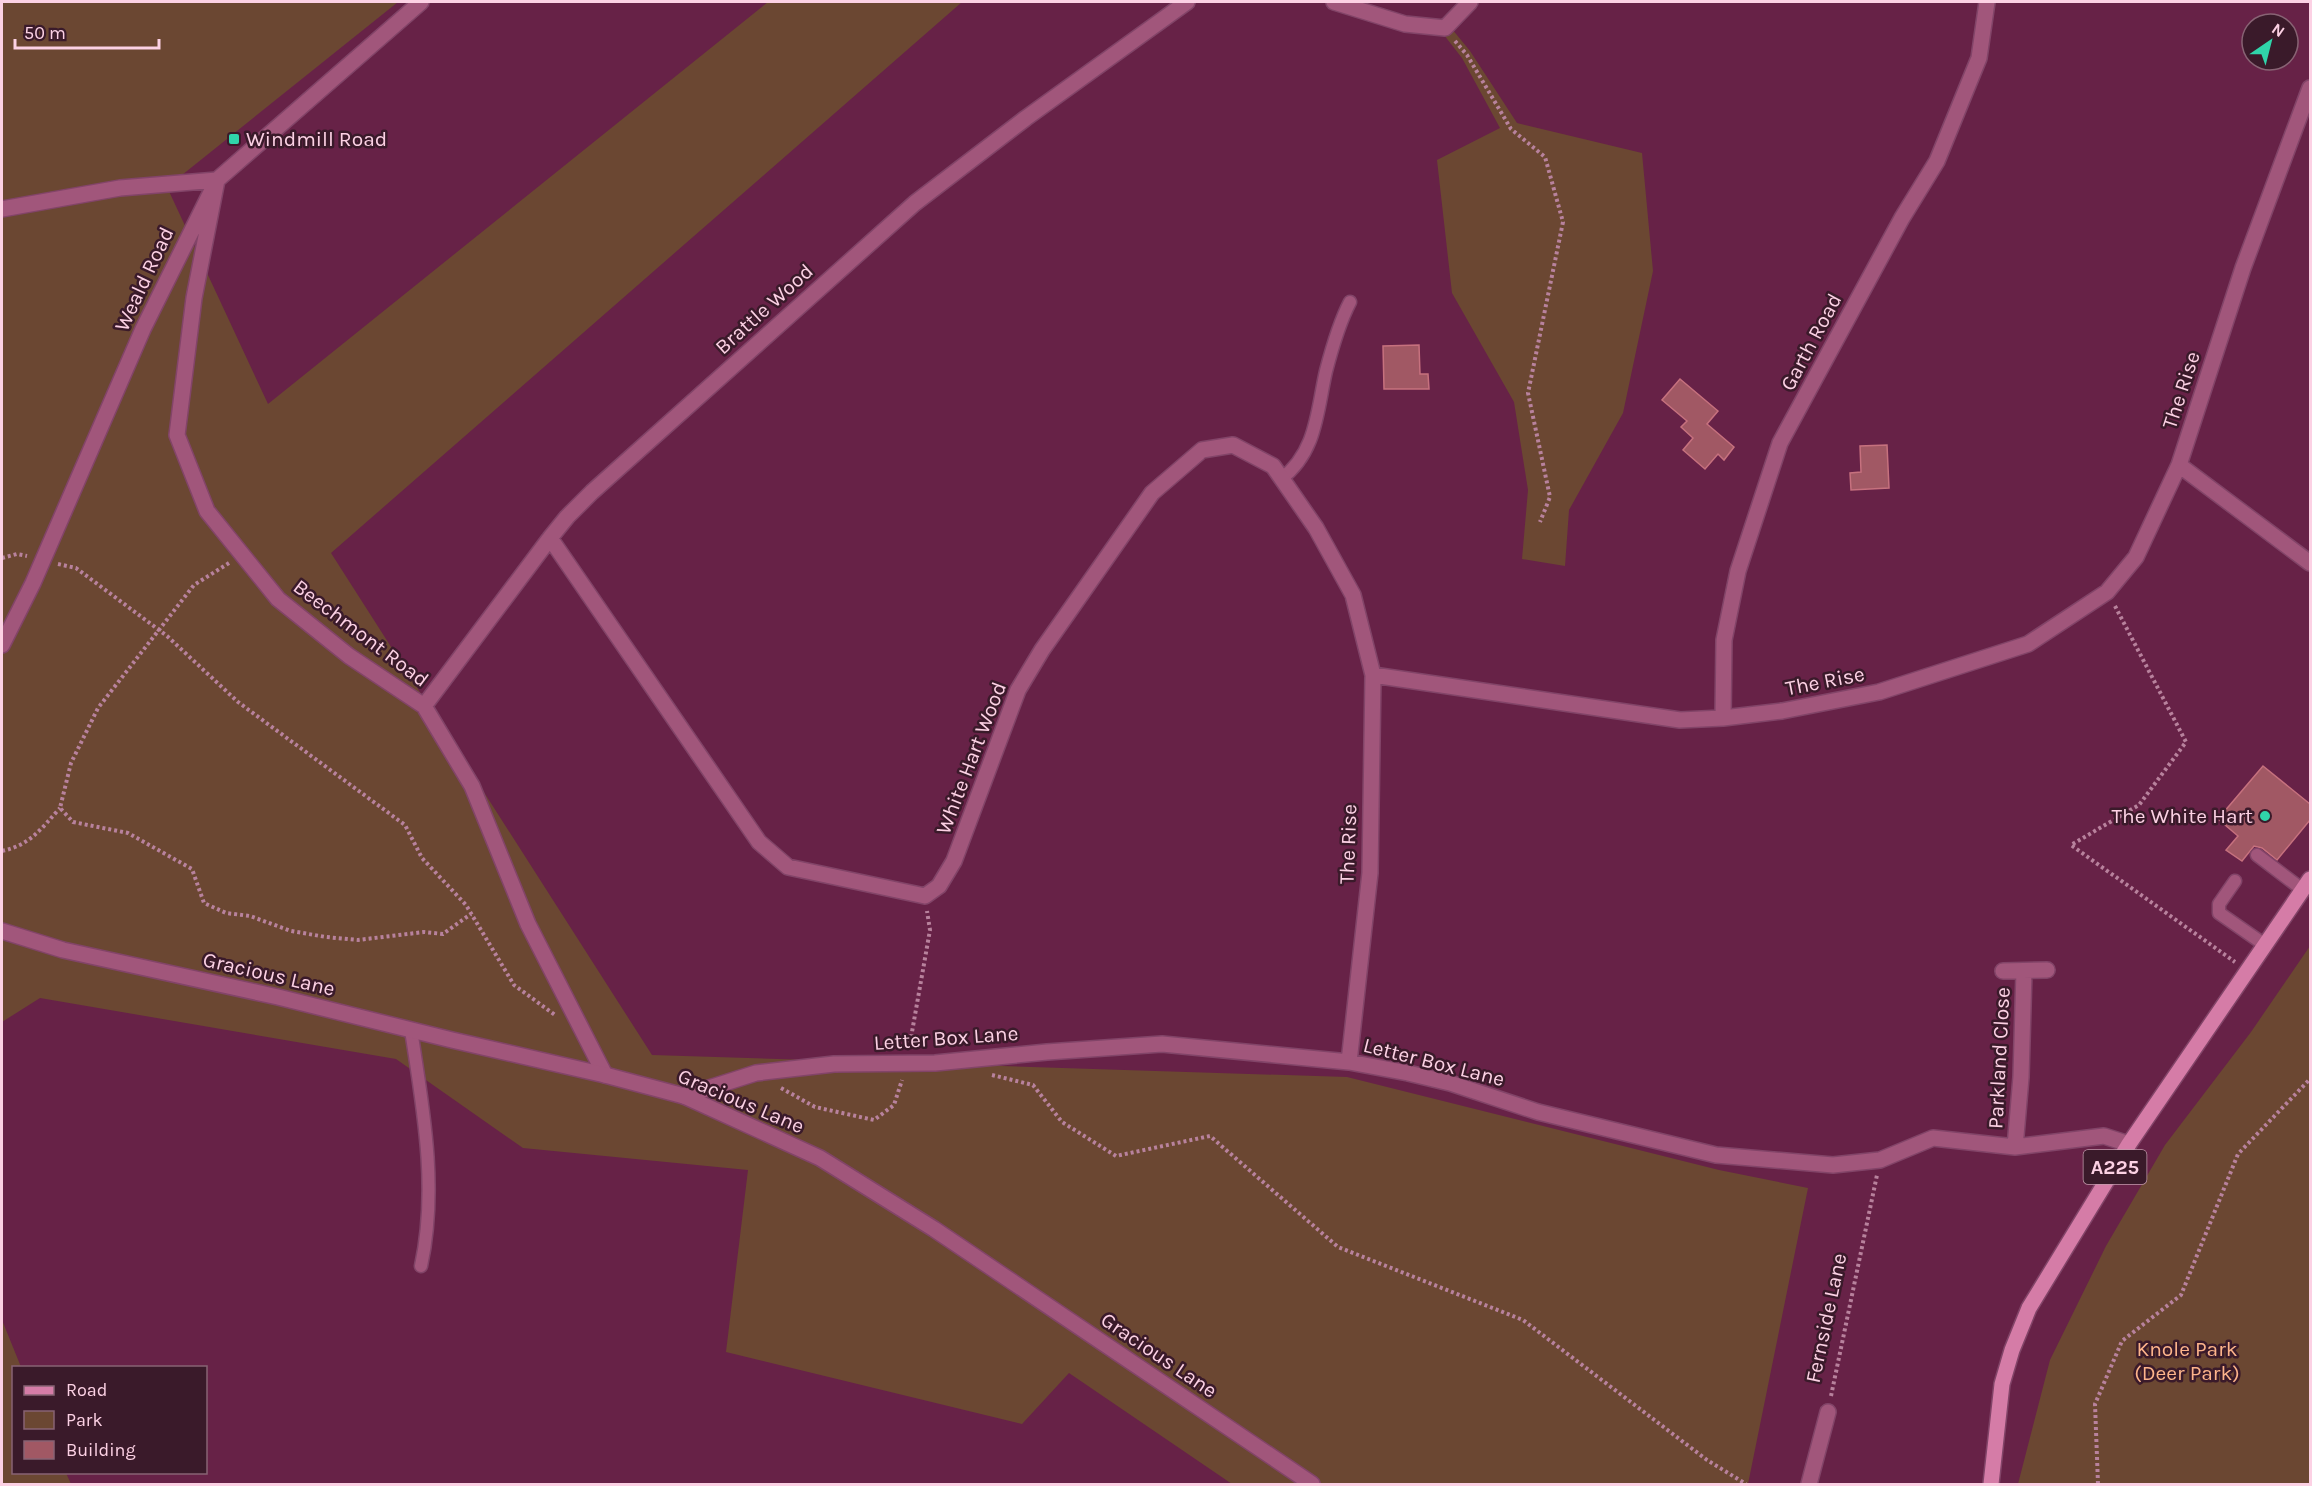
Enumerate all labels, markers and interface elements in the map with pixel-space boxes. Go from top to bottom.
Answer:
scale bar [15,12,159,50]
north arrow [2240,12,2300,72]
text: N [2268,19,2288,41]
text: 50 m [24,22,66,44]
place label: Windmill Road [246,127,387,151]
marker: Windmill Road [227,132,241,146]
street label: Weald Road [109,223,179,335]
street label: Brattle Wood [710,259,818,359]
street label: Garth Road [1775,289,1847,395]
street label: The Rise [2157,348,2205,432]
street label: Beechmont Road [289,574,433,692]
street label: The Rise [1783,662,1867,700]
street label: White Hart Wood [931,679,1011,837]
street label: The Rise [1335,804,1361,884]
place label: The White Hart [2112,804,2253,828]
marker: The White Hart [2258,809,2272,823]
street label: Gracious Lane [201,947,337,1001]
street label: Parkland Close [1983,986,2015,1130]
street label: Letter Box Lane [873,1021,1019,1055]
street label: Letter Box Lane [1361,1033,1507,1091]
street label: Gracious Lane [674,1064,808,1138]
road number: A225 [2084,1150,2146,1184]
street label: Fernside Lane [1801,1251,1851,1385]
street label: Gracious Lane [1096,1307,1222,1403]
park label: Knole Park (Deer Park) [2134,1337,2240,1385]
legend [12,1366,207,1474]
text: Road [66,1379,107,1401]
text: Park [66,1409,103,1431]
text: Building [66,1439,136,1461]

